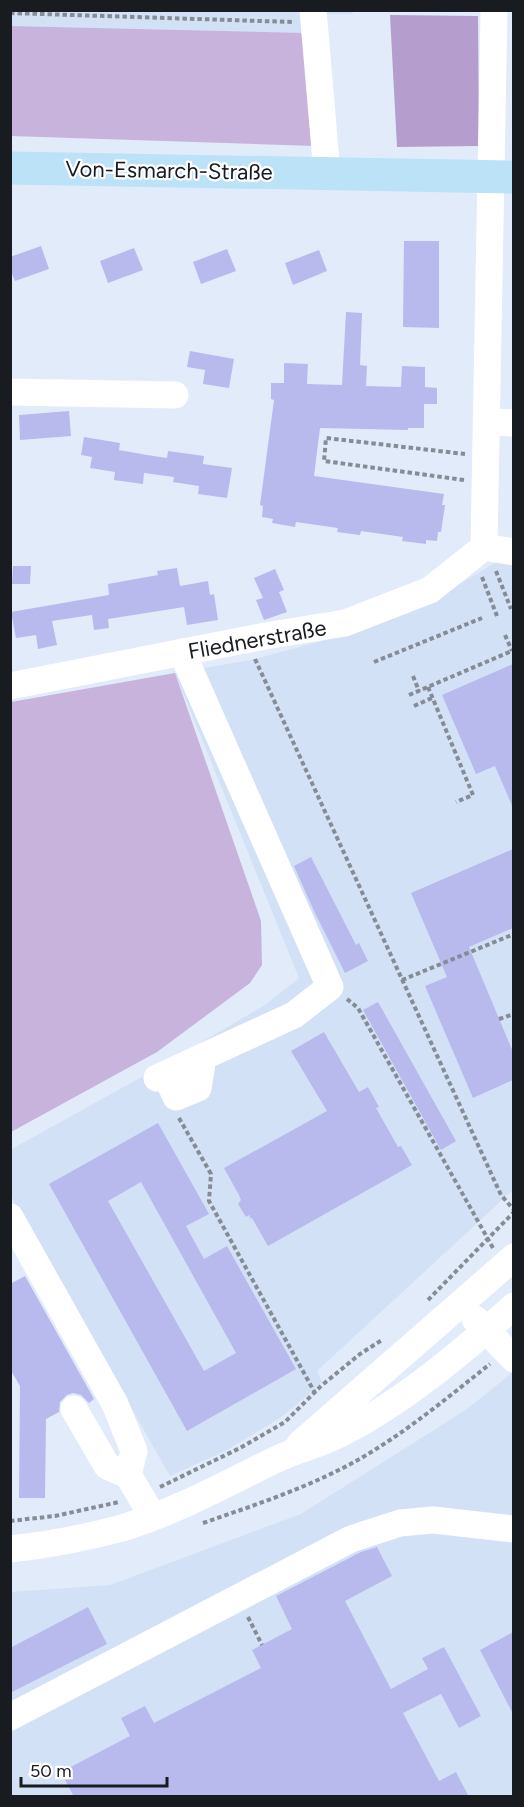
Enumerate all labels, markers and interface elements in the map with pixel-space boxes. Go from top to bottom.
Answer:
street label: Von-Esmarch-Straße [65,155,273,186]
street label: Fliednerstraße [186,614,328,665]
scale bar [21,1750,166,1788]
text: 50 m [30,1760,72,1782]

